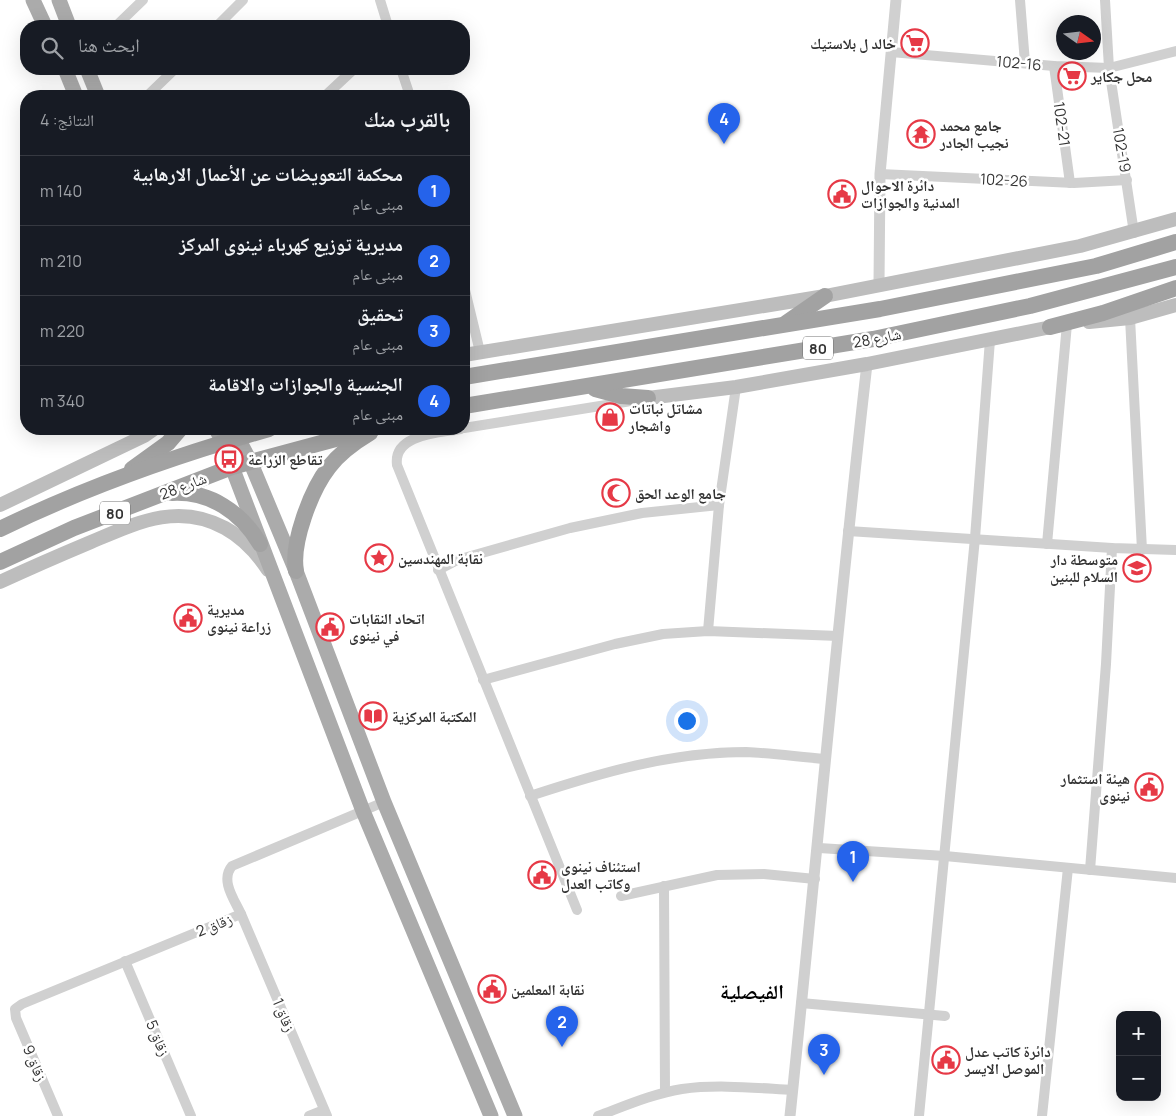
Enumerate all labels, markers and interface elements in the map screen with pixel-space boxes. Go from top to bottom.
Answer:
north arrow [1056,15,1101,60]
search box [20,20,470,75]
supermarket icon: خالد ل بلاستيك [900,28,930,58]
text: ابحث هنا [78,32,140,58]
place label: خالد ل بلاستيك [810,33,896,54]
icon: search [38,34,66,62]
street label: 102-16 [996,51,1042,75]
supermarket icon: محل جكاير [1057,61,1087,91]
place label: محل جكاير [1090,66,1152,87]
street label: 102-21 [1049,101,1075,147]
pin: 4 [708,103,740,144]
text: بالقرب منك [364,105,450,133]
text: النتائج: 4 [40,109,94,131]
place label: جامع محمد نجيب الجادر [939,115,1009,153]
temple icon: جامع محمد نجيب الجادر [906,119,936,149]
street label: 102-19 [1108,126,1136,174]
text: محكمة التعويضات عن الأعمال الارهابية [132,161,403,187]
street label: 102-26 [980,168,1028,192]
place label: دائرة الاحوال المدنية والجوازات [861,175,960,213]
public building icon: دائرة الاحوال المدنية والجوازات [827,179,857,209]
text: 140 m [40,180,82,202]
text: 1 [431,180,438,202]
text: مبنى عام [352,193,403,215]
text: مديرية توزيع كهرباء نينوى المركز [179,231,403,257]
text: 210 m [40,250,82,272]
text: 2 [429,250,439,272]
text: مبنى عام [352,263,403,285]
text: تحقيق [357,301,403,327]
text: 220 m [40,320,85,342]
text: 3 [429,320,439,342]
street label: شارع 28 [851,323,903,353]
text: مبنى عام [352,333,403,355]
road number: 80 [803,336,833,359]
text: الجنسية والجوازات والاقامة [208,371,403,397]
text: 340 m [40,390,85,412]
text: 4 [429,390,439,412]
place label: مشاتل نباتات واشجار [628,398,703,436]
shop icon: مشاتل نباتات واشجار [595,402,625,432]
text: مبنى عام [352,403,403,425]
bus stop icon: تقاطع الزراعة [214,444,244,474]
place label: تقاطع الزراعة [248,449,322,470]
street label: شارع 28 [156,467,210,505]
mosque icon: جامع الوعد الحق [601,478,631,508]
place label: جامع الوعد الحق [635,483,726,504]
road number: 80 [100,502,130,524]
place icon: نقابة المهندسين [364,543,394,573]
place label: نقابة المهندسين [398,548,483,569]
place label: متوسطة دار السلام للبنين [1050,549,1118,587]
school or university icon: متوسطة دار السلام للبنين [1122,553,1152,583]
place label: مديرية زراعة نينوى [207,599,271,637]
public building icon: مديرية زراعة نينوى [173,603,203,633]
place label: اتحاد النقابات في نينوى [349,608,425,647]
public building icon: اتحاد النقابات في نينوى [315,612,345,642]
library icon: المكتبة المركزية [358,701,388,731]
place label: المكتبة المركزية [392,706,477,727]
your location [674,708,700,734]
place label: هيئة استثمار نينوى [1060,768,1130,806]
public building icon: هيئة استثمار نينوى [1134,772,1164,802]
pin: 1 [837,841,869,882]
place label: استئناف نينوى وكاتب العدل [561,856,641,894]
public building icon: استئناف نينوى وكاتب العدل [527,860,557,890]
street label: زقاق 2 [193,908,235,942]
public building icon: نقابة المعلمين [477,974,507,1004]
district label: الفيصلية [720,978,784,1005]
place label: نقابة المعلمين [511,979,584,1000]
street label: زقاق 1 [268,995,300,1035]
pin: 2 [546,1006,578,1047]
map controls [1116,1011,1161,1101]
button: + [1116,1011,1161,1056]
street label: زقاق 5 [141,1017,175,1059]
pin: 3 [808,1034,840,1075]
street label: زقاق 9 [18,1041,52,1085]
place label: دائرة كاتب عدل الموصل الايسر [964,1041,1051,1079]
public building icon: دائرة كاتب عدل الموصل الايسر [931,1045,961,1075]
button: − [1116,1056,1161,1101]

